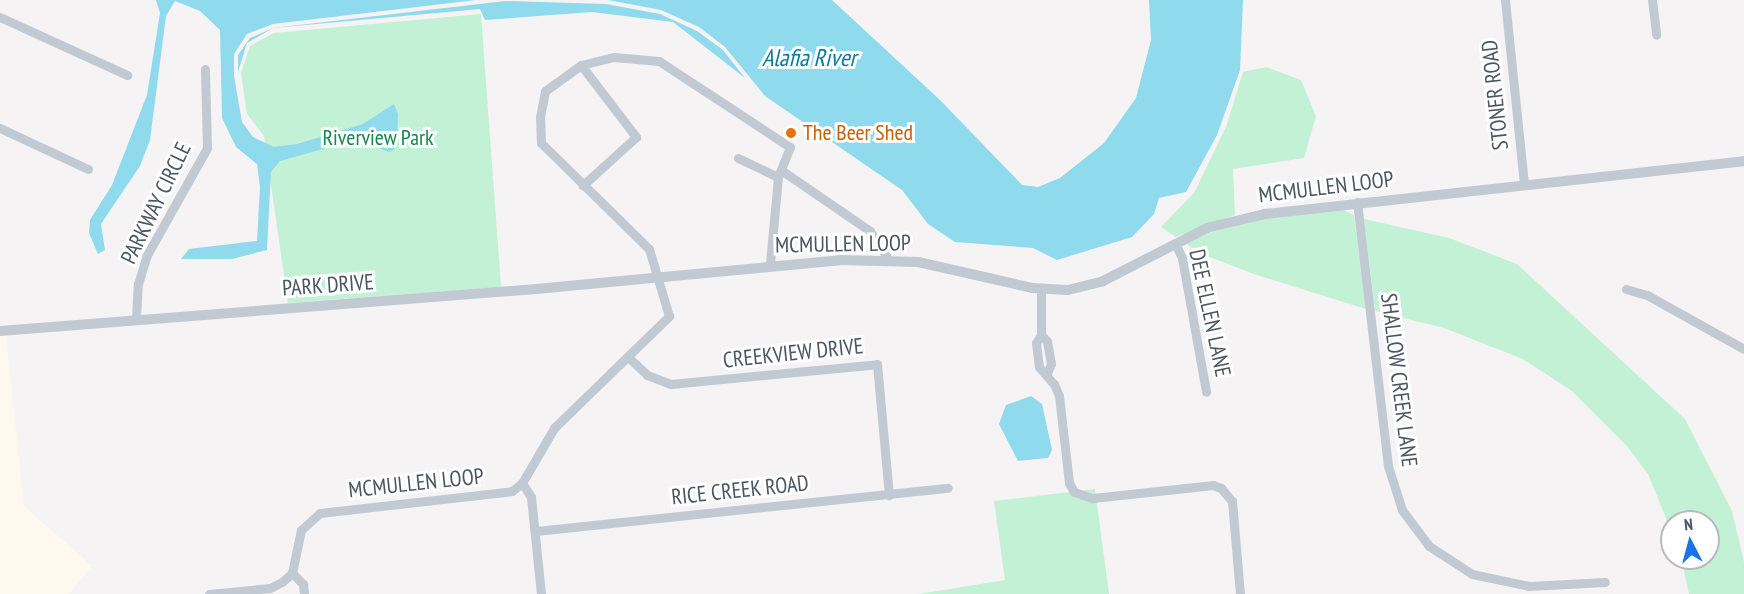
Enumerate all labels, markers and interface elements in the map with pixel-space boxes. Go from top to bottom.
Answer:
street label: STONER ROAD [1476,39,1514,151]
water label: Alafia River [762,44,856,72]
place label: The Beer Shed [803,120,913,146]
park label: Riverview Park [322,125,434,151]
marker: The Beer Shed [784,126,798,140]
street label: PARKWAY CIRCLE [115,138,197,268]
street label: MCMULLEN LOOP [1257,166,1395,208]
street label: MCMULLEN LOOP [775,230,911,258]
street label: DEE ELLEN LANE [1184,247,1236,379]
street label: PARK DRIVE [281,269,375,301]
street label: SHALLOW CREEK LANE [1375,291,1423,469]
street label: CREEKVIEW DRIVE [721,332,865,374]
street label: MCMULLEN LOOP [347,463,485,503]
street label: RICE CREEK ROAD [670,470,810,510]
north arrow [1660,510,1720,570]
text: N [1683,514,1694,534]

